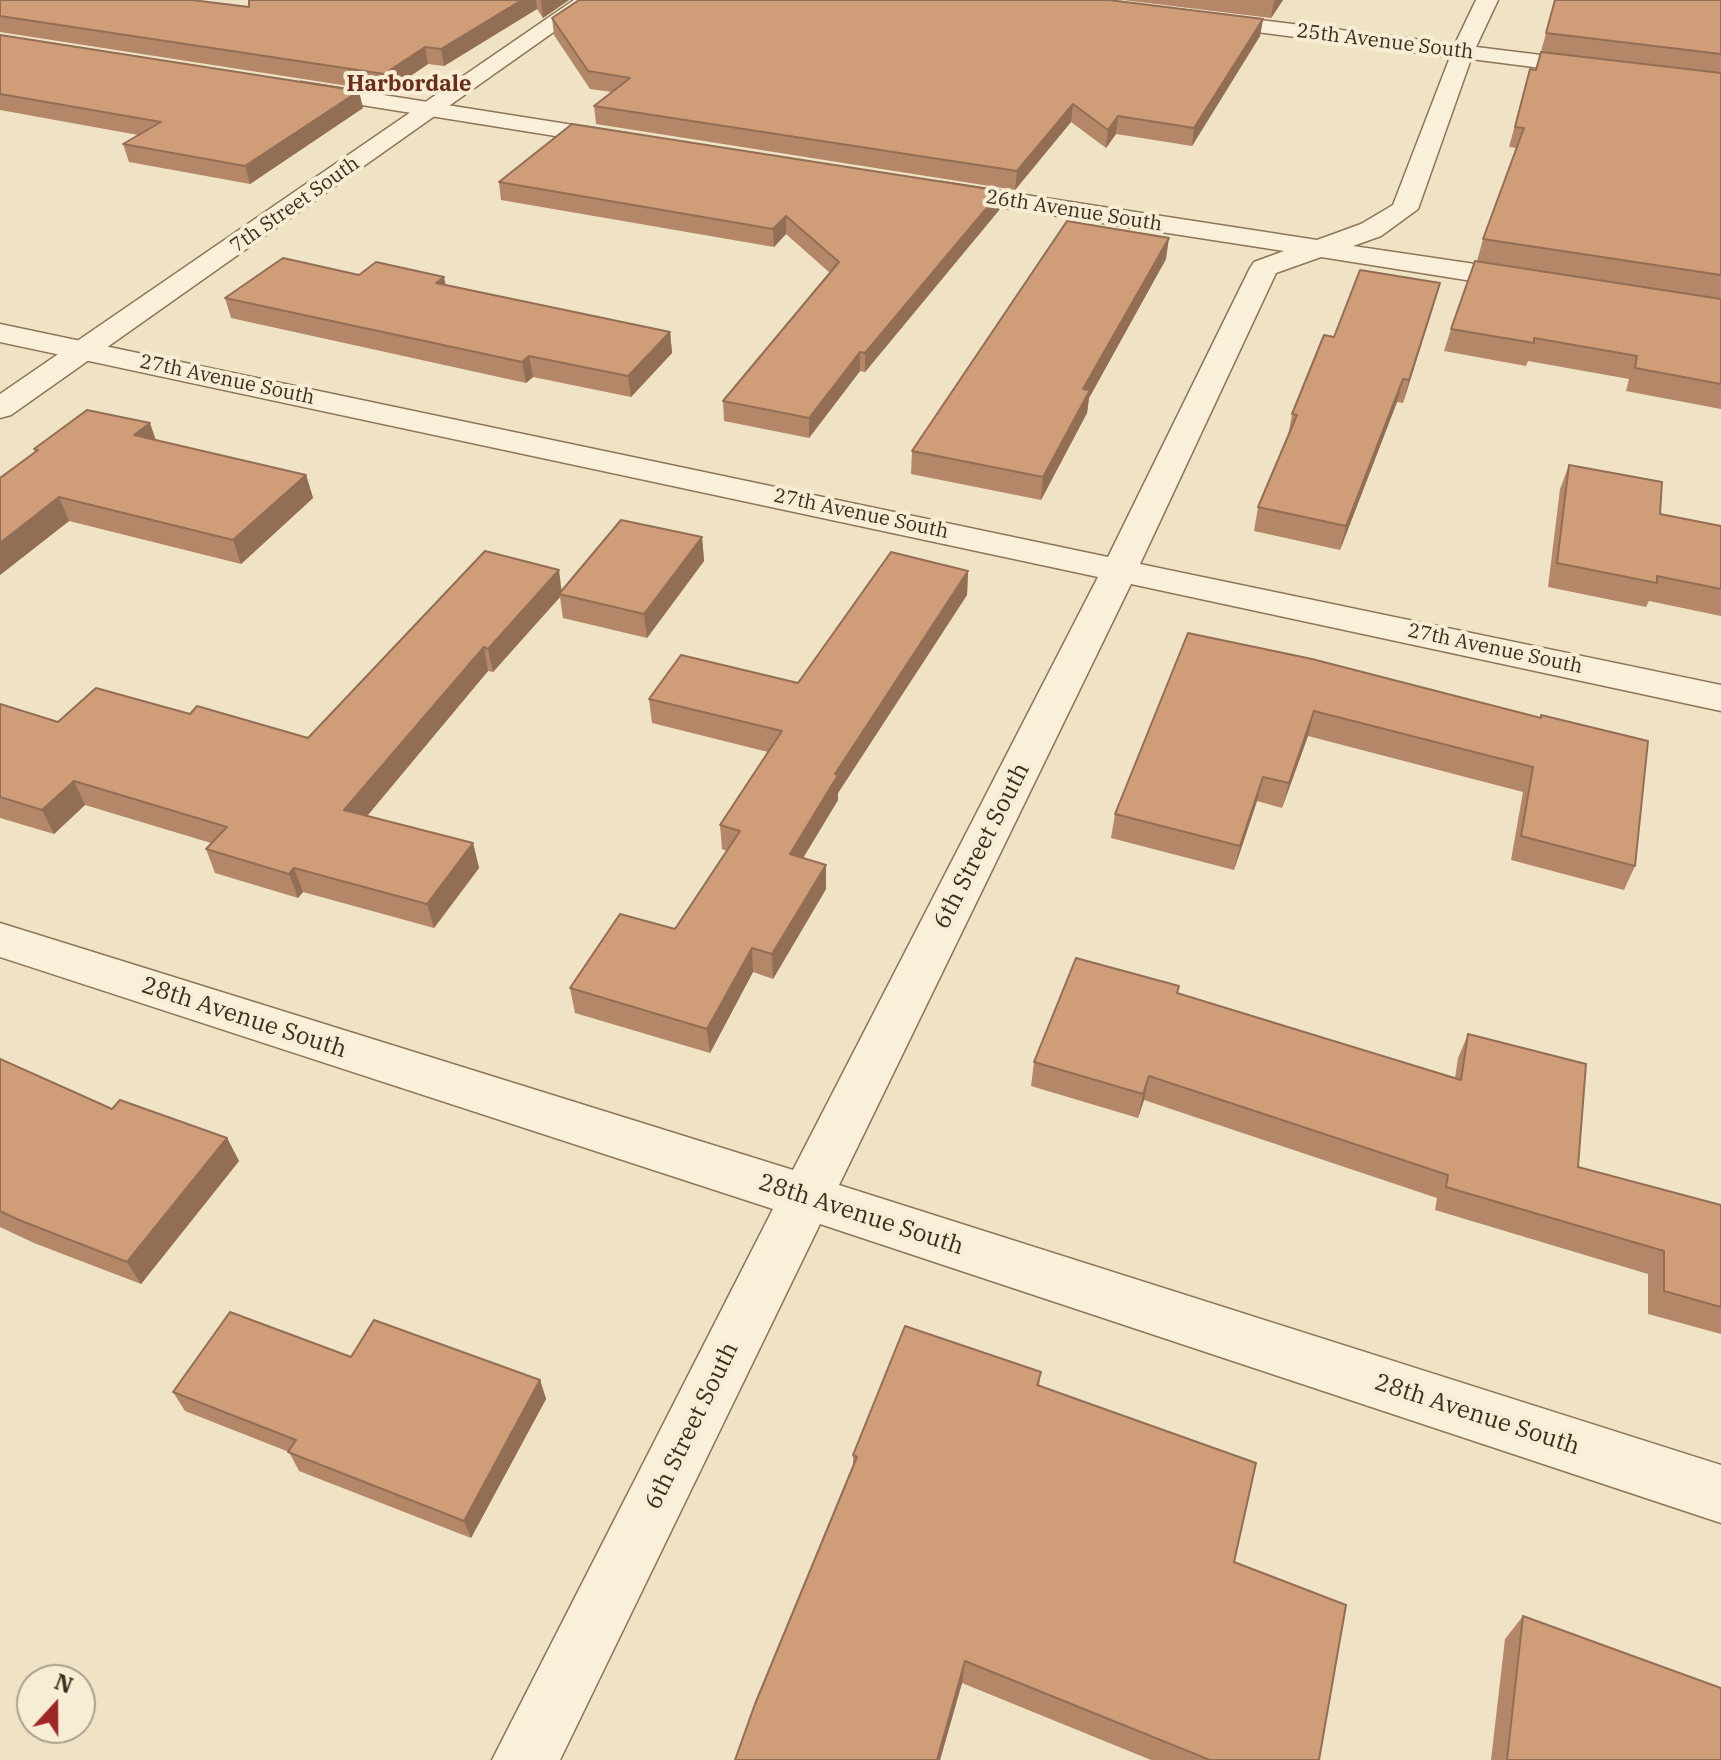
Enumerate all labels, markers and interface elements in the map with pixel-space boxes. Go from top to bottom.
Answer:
street label: 25th Avenue South [1295,19,1475,65]
district label: Harbordale [347,72,471,98]
street label: 7th Street South [226,152,364,258]
street label: 26th Avenue South [984,185,1164,237]
street label: 27th Avenue South [137,350,317,410]
street label: 27th Avenue South [771,484,951,544]
street label: 27th Avenue South [1405,619,1585,679]
street label: 6th Street South [928,758,1036,934]
street label: 28th Avenue South [138,971,350,1065]
street label: 28th Avenue South [755,1168,967,1262]
street label: 6th Street South [639,1338,745,1514]
street label: 28th Avenue South [1371,1368,1583,1462]
north arrow [16,1664,96,1744]
text: N [51,1666,77,1700]

